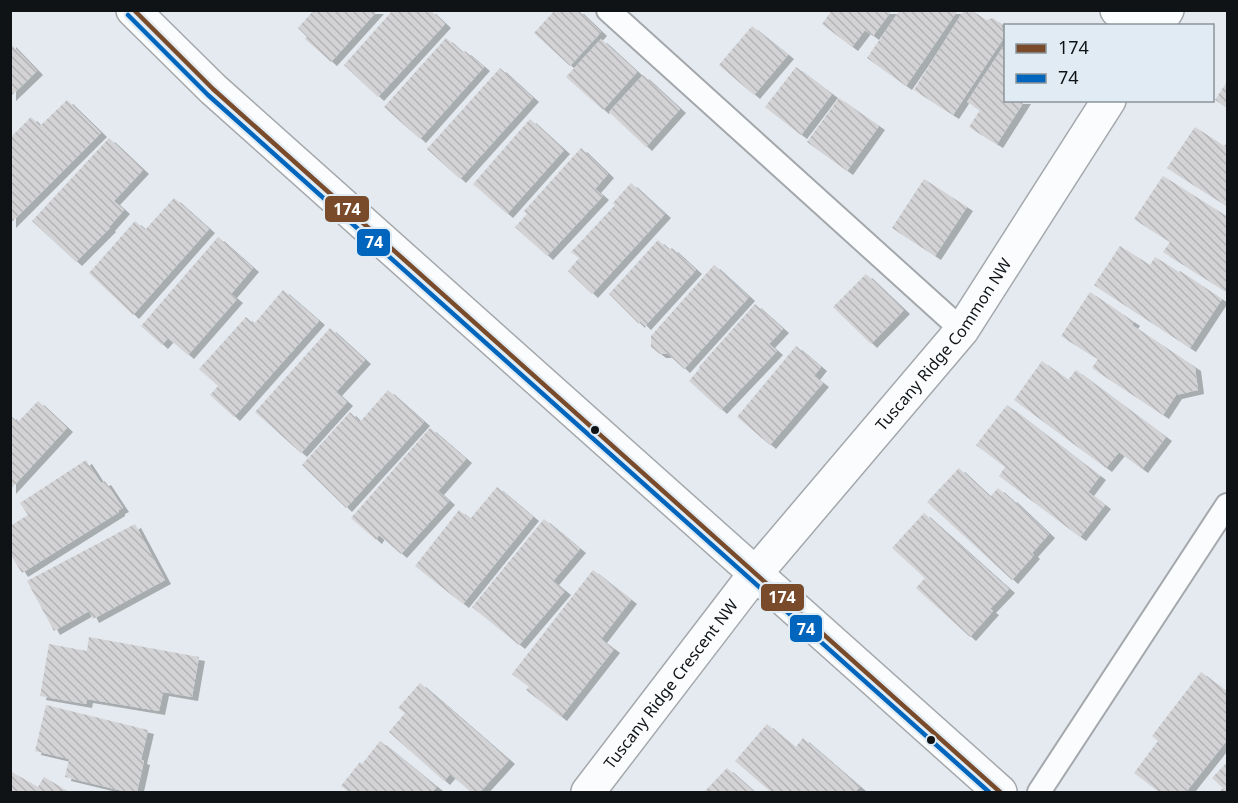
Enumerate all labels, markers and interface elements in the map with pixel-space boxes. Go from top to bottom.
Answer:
legend [1004,24,1214,102]
text: 174 [1058,35,1089,59]
text: 74 [1058,65,1079,89]
line badge: 174 [324,195,370,223]
text: 174 [333,198,361,220]
line badge: 74 [356,228,391,257]
text: 74 [365,231,383,253]
street label: Tuscany Ridge Common NW [870,254,1016,435]
unlabelled marker [589,424,601,436]
line badge: 174 [760,583,805,612]
text: 174 [768,586,796,608]
street label: Tuscany Ridge Crescent NW [599,595,743,773]
line badge: 74 [789,614,823,643]
text: 74 [797,618,815,640]
unlabelled marker [925,734,937,746]

